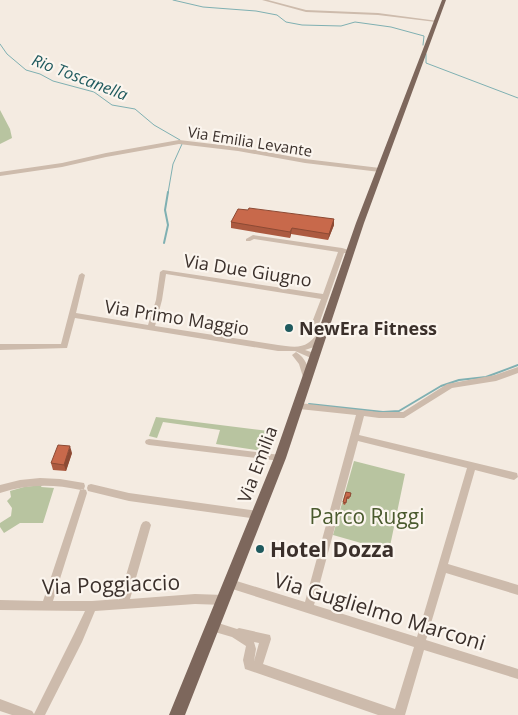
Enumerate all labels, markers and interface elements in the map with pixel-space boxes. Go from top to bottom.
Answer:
water label: Rio Toscanella [29,49,131,105]
street label: Via Emilia Levante [186,121,314,161]
street label: Via Due Giugno [182,248,314,292]
street label: Via Primo Maggio [103,294,251,340]
place label: NewEra Fitness [299,316,437,340]
marker: NewEra Fitness [283,322,295,334]
street label: Via Emilia [231,422,283,506]
park label: Parco Ruggi [310,502,424,530]
place label: Hotel Dozza [270,535,394,563]
marker: Hotel Dozza [254,543,266,555]
street label: Via Guglielmo Marconi [271,565,489,657]
street label: Via Poggiaccio [42,568,180,600]

